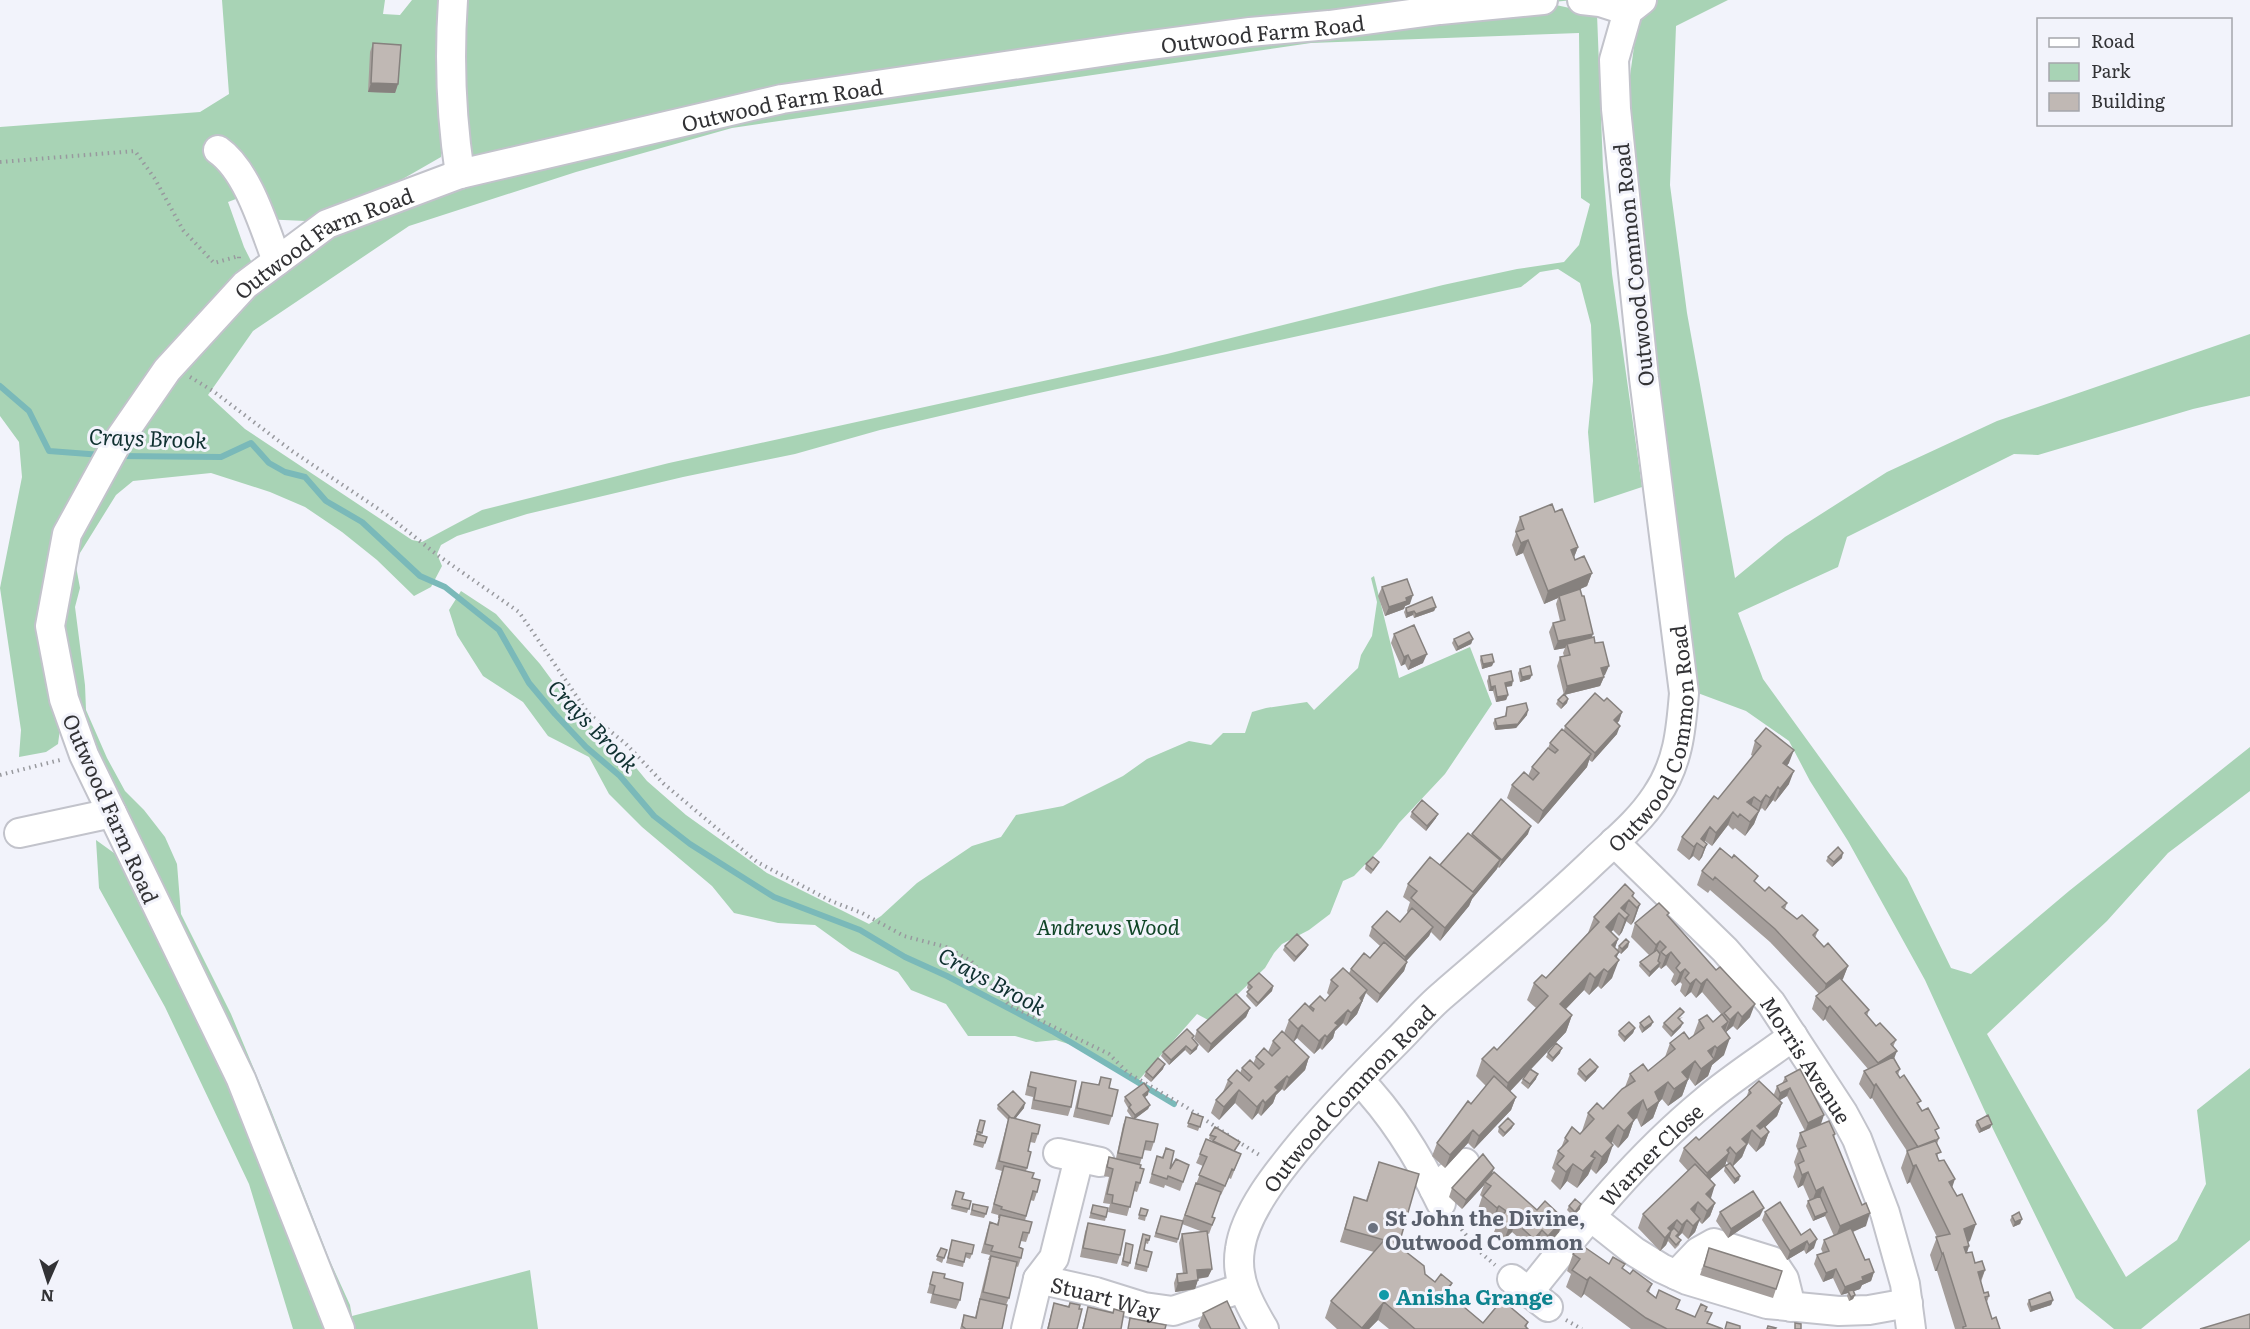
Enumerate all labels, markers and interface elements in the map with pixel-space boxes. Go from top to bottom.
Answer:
street label: Outwood Farm Road [1159,5,1366,59]
legend [2037,18,2232,126]
text: Road [2091,27,2135,54]
text: Park [2091,57,2132,84]
street label: Outwood Farm Road [678,69,885,138]
text: Building [2091,87,2166,114]
street label: Outwood Common Road [1604,142,1660,388]
street label: Outwood Farm Road [225,178,417,305]
water label: Crays Brook [88,418,208,456]
street label: Outwood Common Road [1599,623,1700,858]
water label: Crays Brook [541,671,647,779]
street label: Outwood Farm Road [56,708,168,908]
park label: Andrews Wood [1036,910,1180,941]
water label: Crays Brook [933,938,1053,1022]
street label: Morris Avenue [1754,989,1861,1128]
street label: Outwood Common Road [1254,996,1441,1198]
street label: Warner Close [1591,1094,1709,1213]
place label: St John the Divine, Outwood Common [1385,1201,1586,1256]
marker: St John the Divine, Outwood Common [1366,1221,1380,1235]
north arrow [18,1251,78,1311]
street label: Stuart Way [1048,1267,1163,1325]
place label: Anisha Grange [1396,1280,1553,1311]
text: N [40,1285,55,1309]
marker: Anisha Grange [1377,1288,1391,1302]

